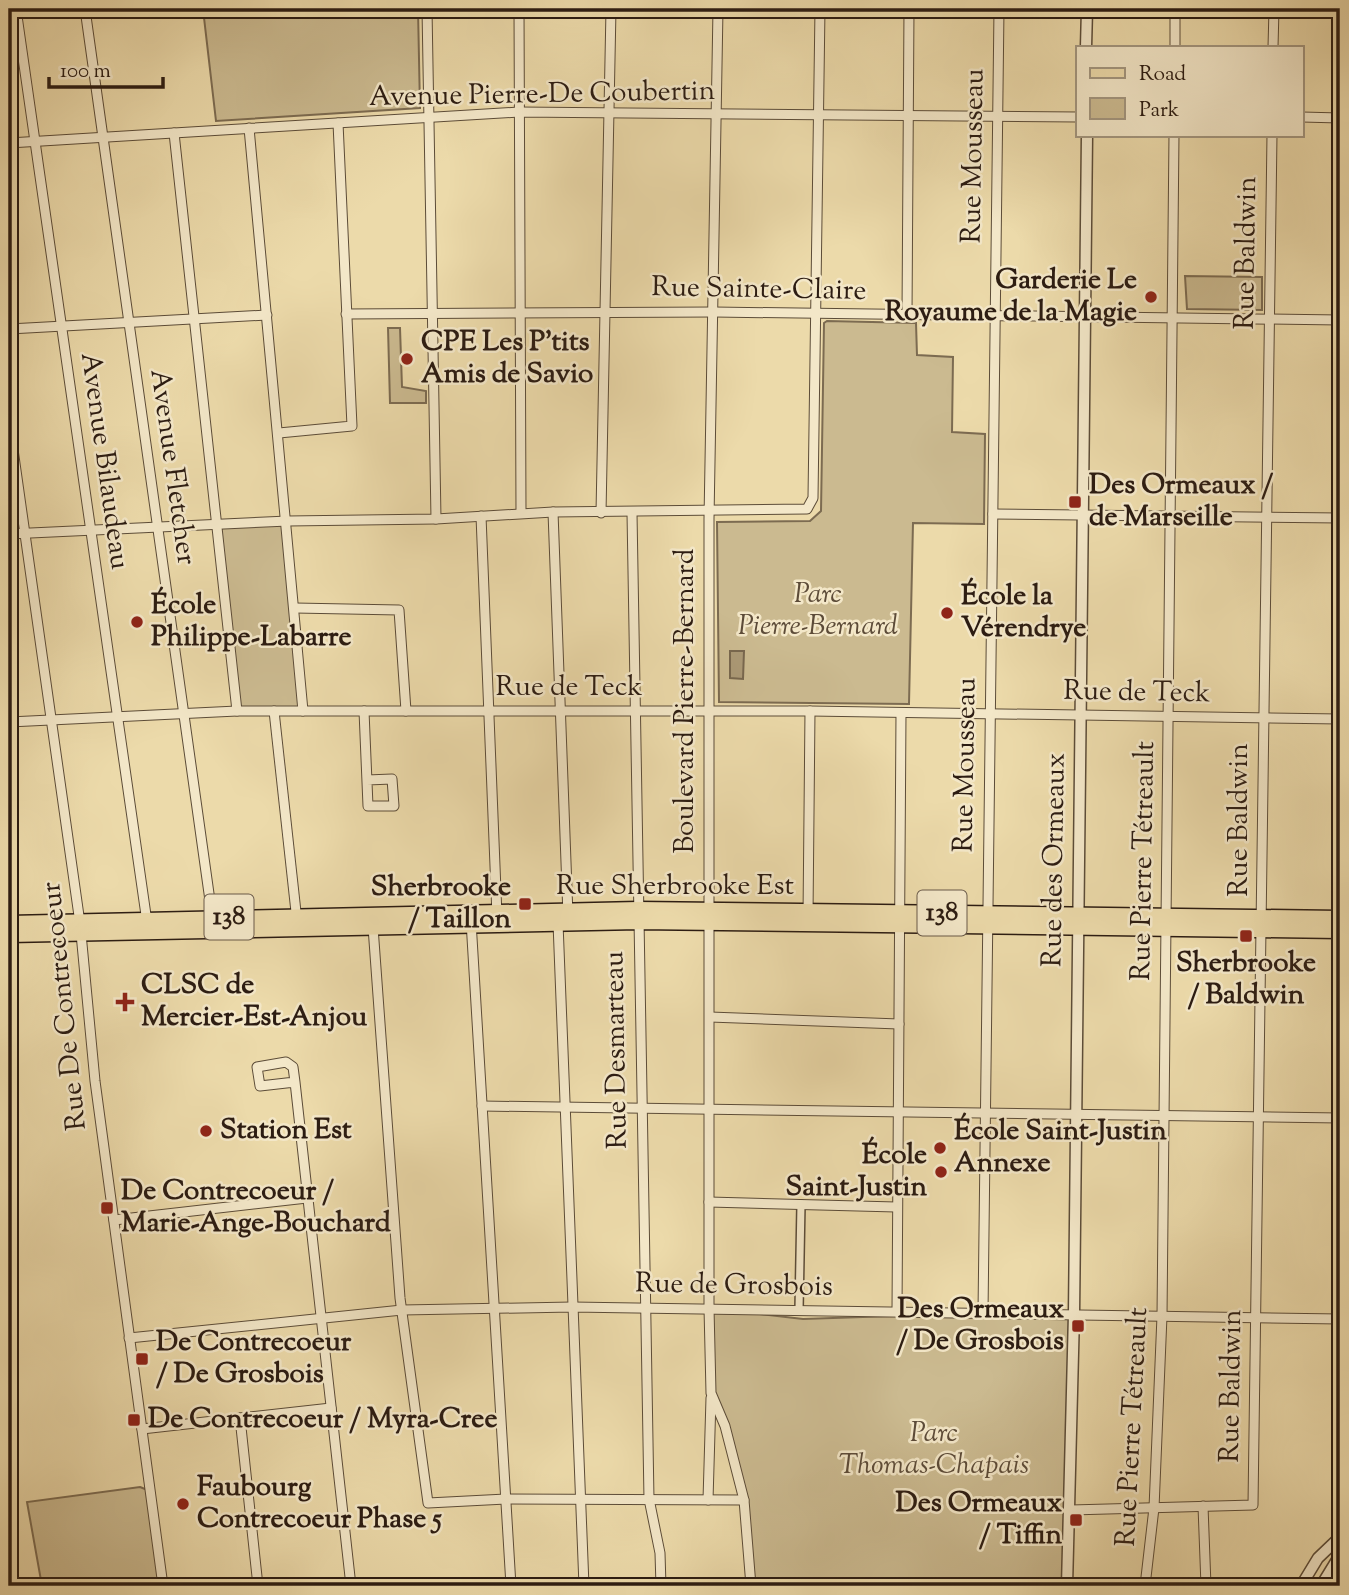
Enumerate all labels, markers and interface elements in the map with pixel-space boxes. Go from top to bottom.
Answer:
scale bar [49,46,163,90]
legend [1076,46,1304,136]
text: 100 m [60,57,111,87]
text: Road [1139,60,1186,90]
street label: Rue Mousseau [952,68,996,244]
street label: Avenue Pierre-De Coubertin [368,72,716,118]
text: Park [1139,96,1180,126]
street label: Rue Baldwin [1226,176,1268,330]
place label: Garderie Le Royaume de la Magie [885,261,1137,333]
street label: Rue Sainte-Claire [651,268,867,312]
marker: Garderie Le Royaume de la Magie [1143,289,1159,305]
place label: CPE Les P'tits Amis de Savio [421,323,593,395]
street label: Avenue Bilaudeau [69,350,139,572]
marker: CPE Les P'tits Amis de Savio [399,351,415,367]
street label: Avenue Fletcher [138,367,206,568]
place label: Des Ormeaux / de Marseille [1089,466,1273,538]
marker: Des Ormeaux / de Marseille [1067,494,1083,510]
street label: Boulevard Pierre-Bernard [666,548,706,854]
park label: Parc Pierre-Bernard [738,575,898,647]
place label: École la Vérendrye [961,577,1086,649]
place label: École Philippe-Labarre [151,586,352,658]
marker: École la Vérendrye [939,605,955,621]
marker: École Philippe-Labarre [129,614,145,630]
street label: Rue de Teck [495,668,643,708]
street label: Rue de Teck [1063,672,1211,714]
street label: Rue Mousseau [944,677,988,853]
street label: Rue Pierre Tétreault [1122,740,1166,981]
street label: Rue Baldwin [1220,743,1260,897]
street label: Rue des Ormeaux [1033,753,1077,967]
street label: Rue Sherbrooke Est [556,867,794,907]
place label: Sherbrooke / Taillon [371,868,511,940]
street label: Rue De Contrecoeur [32,879,98,1132]
road number: 138 [918,890,967,936]
road number: 138 [204,894,254,940]
marker: Sherbrooke / Taillon [517,896,533,912]
marker: Sherbrooke / Baldwin [1238,928,1254,944]
place label: Sherbrooke / Baldwin [1176,944,1316,1016]
street label: Rue Desmarteau [595,951,639,1149]
place label: CLSC de Mercier-Est-Anjou [141,966,368,1038]
marker: CLSC de Mercier-Est-Anjou [115,992,135,1012]
place label: Station Est [220,1111,352,1151]
place label: École Saint-Justin Annexe [954,1112,1167,1184]
marker: Station Est [198,1123,214,1139]
place label: École Saint-Justin [786,1136,927,1208]
marker: École Saint-Justin Annexe [932,1140,948,1156]
marker: École Saint-Justin [933,1164,949,1180]
place label: De Contrecoeur / Marie-Ange-Bouchard [121,1172,391,1244]
marker: De Contrecoeur / Marie-Ange-Bouchard [99,1200,115,1216]
street label: Rue de Grosbois [635,1264,833,1308]
place label: Des Ormeaux / De Grosbois [896,1290,1065,1362]
street label: Rue Pierre Tétreault [1107,1306,1159,1548]
street label: Rue Baldwin [1211,1309,1253,1463]
marker: Des Ormeaux / De Grosbois [1070,1318,1086,1334]
place label: De Contrecoeur / De Grosbois [156,1323,352,1395]
marker: De Contrecoeur / De Grosbois [134,1351,150,1367]
place label: De Contrecoeur / Myra-Cree [148,1400,497,1440]
marker: De Contrecoeur / Myra-Cree [126,1412,142,1428]
park label: Parc Thomas-Chapais [839,1414,1029,1486]
place label: Faubourg Contrecoeur Phase 5 [197,1468,442,1540]
place label: Des Ormeaux / Tiffin [896,1484,1063,1556]
marker: Faubourg Contrecoeur Phase 5 [175,1496,191,1512]
marker: Des Ormeaux / Tiffin [1068,1512,1084,1528]

